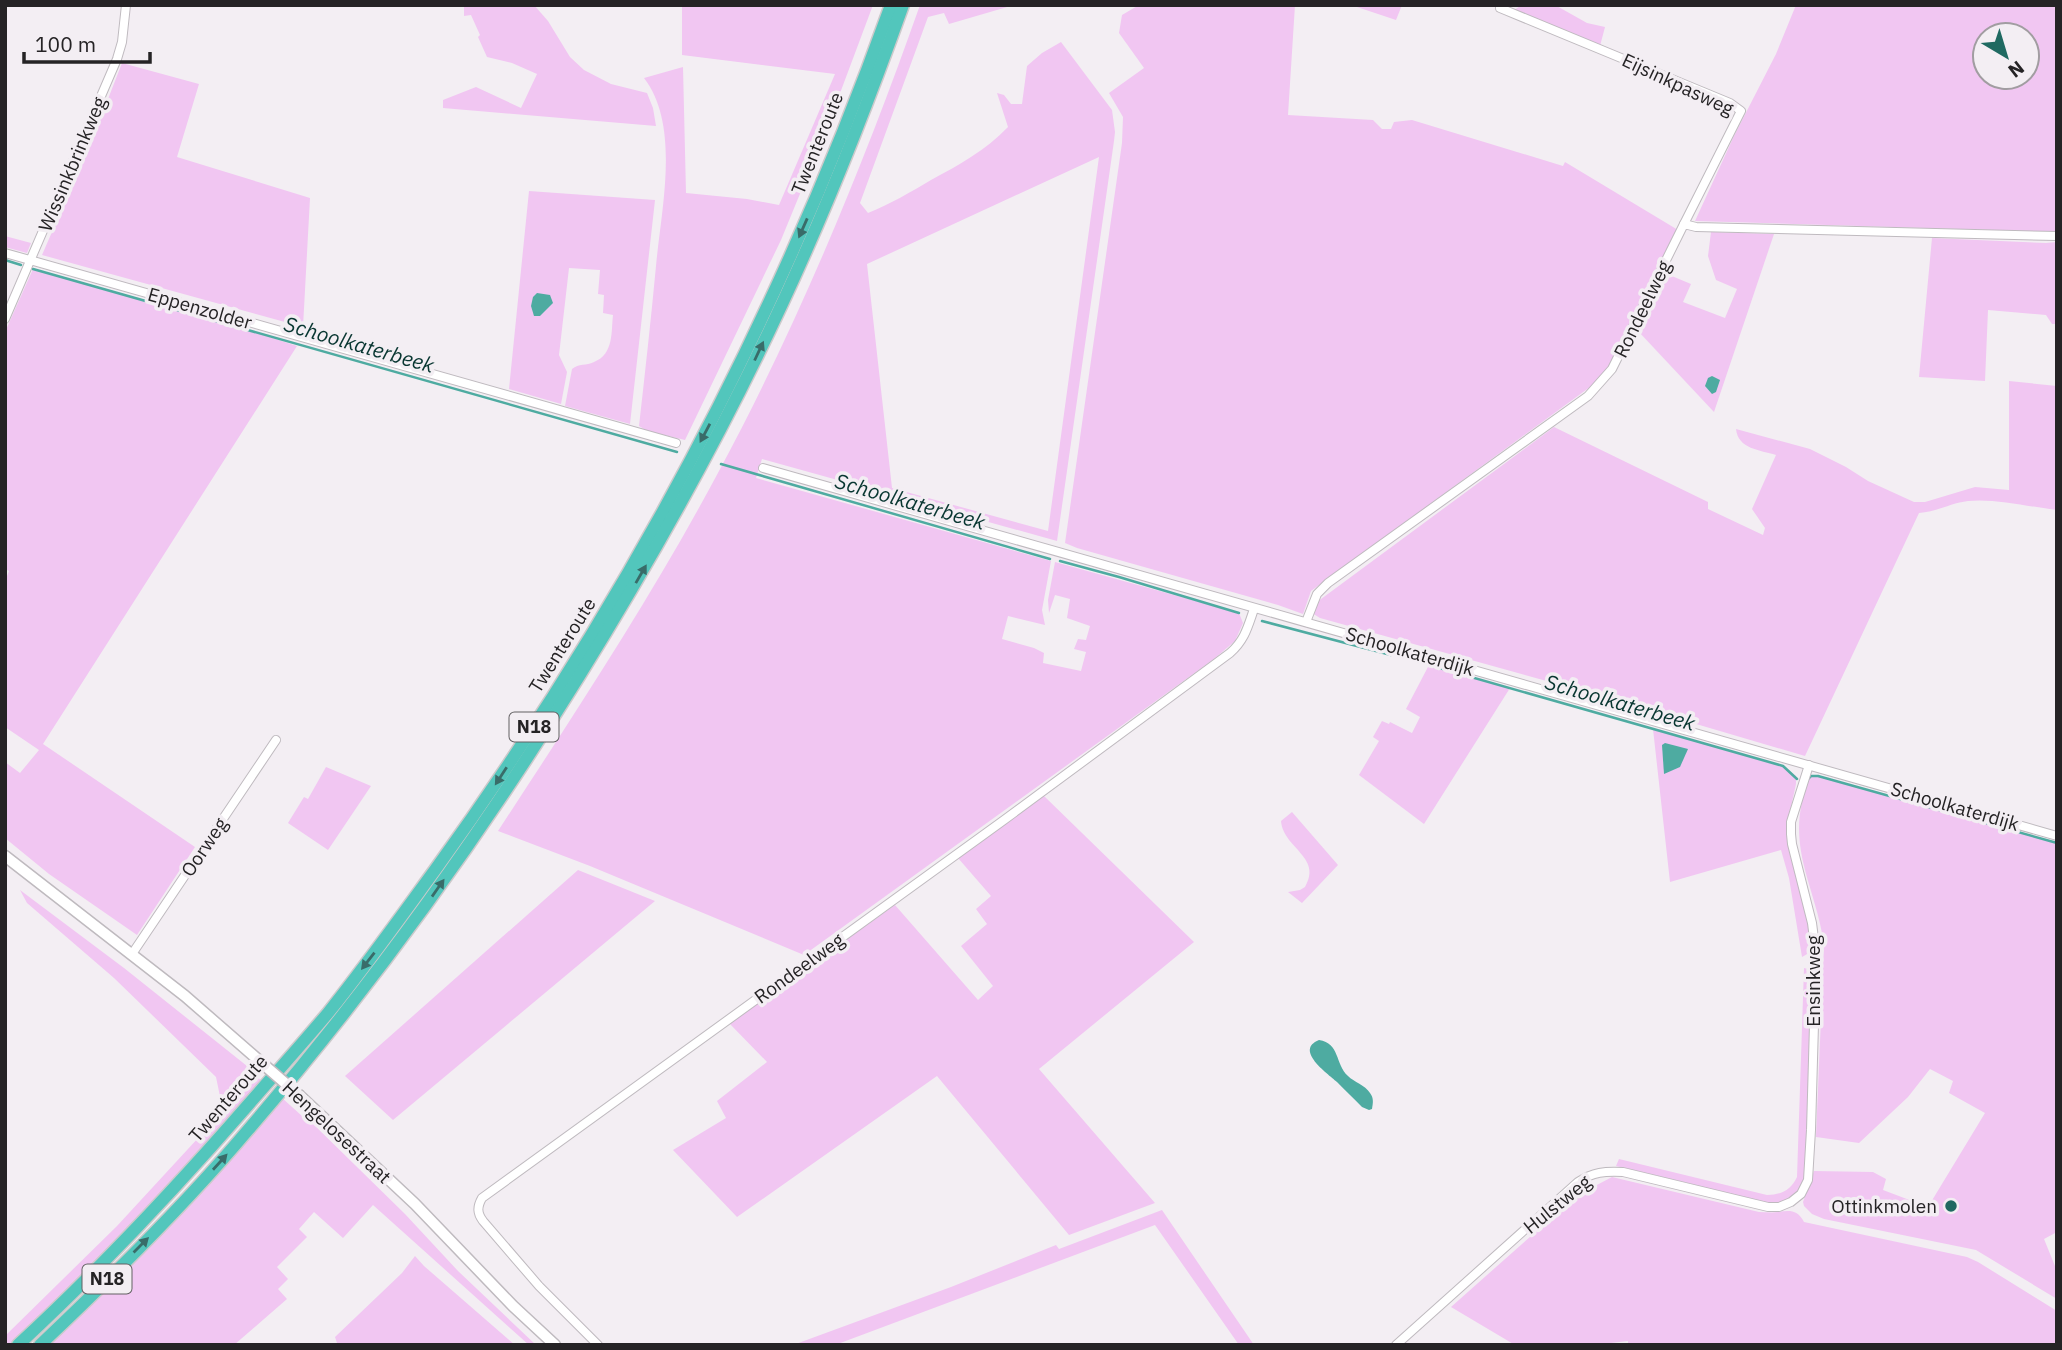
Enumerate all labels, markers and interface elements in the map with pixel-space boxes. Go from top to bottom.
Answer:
scale bar [24,21,150,65]
north arrow [1971,21,2041,91]
text: 100 m [35,30,96,58]
street label: Eijsinkpasweg [1618,48,1738,120]
text: N [2004,56,2029,83]
street label: Twenteroute [786,88,848,198]
street label: Wissinkbrinkweg [33,93,111,235]
one-way arrow [797,218,809,238]
street label: Rondeelweg [1608,256,1676,362]
street label: Eppenzolder [145,282,255,334]
water label: Schoolkaterbeek [281,309,439,379]
one-way arrow [753,341,765,361]
one-way arrow [699,424,711,443]
water label: Schoolkaterbeek [832,466,990,536]
one-way arrow [634,564,647,583]
street label: Twenteroute [523,593,601,697]
street label: Schoolkaterdijk [1343,621,1477,681]
water label: Schoolkaterbeek [1542,667,1700,737]
road number: N18 [510,712,558,742]
one-way arrow [495,767,508,786]
street label: Schoolkaterdijk [1888,776,2022,836]
street label: Oorweg [176,813,232,881]
one-way arrow [431,879,445,897]
street label: Rondeelweg [749,927,849,1009]
street label: Ensinkweg [1801,935,1825,1027]
one-way arrow [362,952,376,970]
street label: Twenteroute [183,1049,273,1147]
street label: Hengelosestraat [278,1075,396,1189]
one-way arrow [212,1153,228,1171]
street label: Hulstweg [1518,1169,1596,1239]
place label: Ottinkmolen [1831,1194,1937,1218]
marker: Ottinkmolen [1943,1198,1959,1214]
one-way arrow [132,1237,148,1254]
road number: N18 [82,1264,132,1294]

